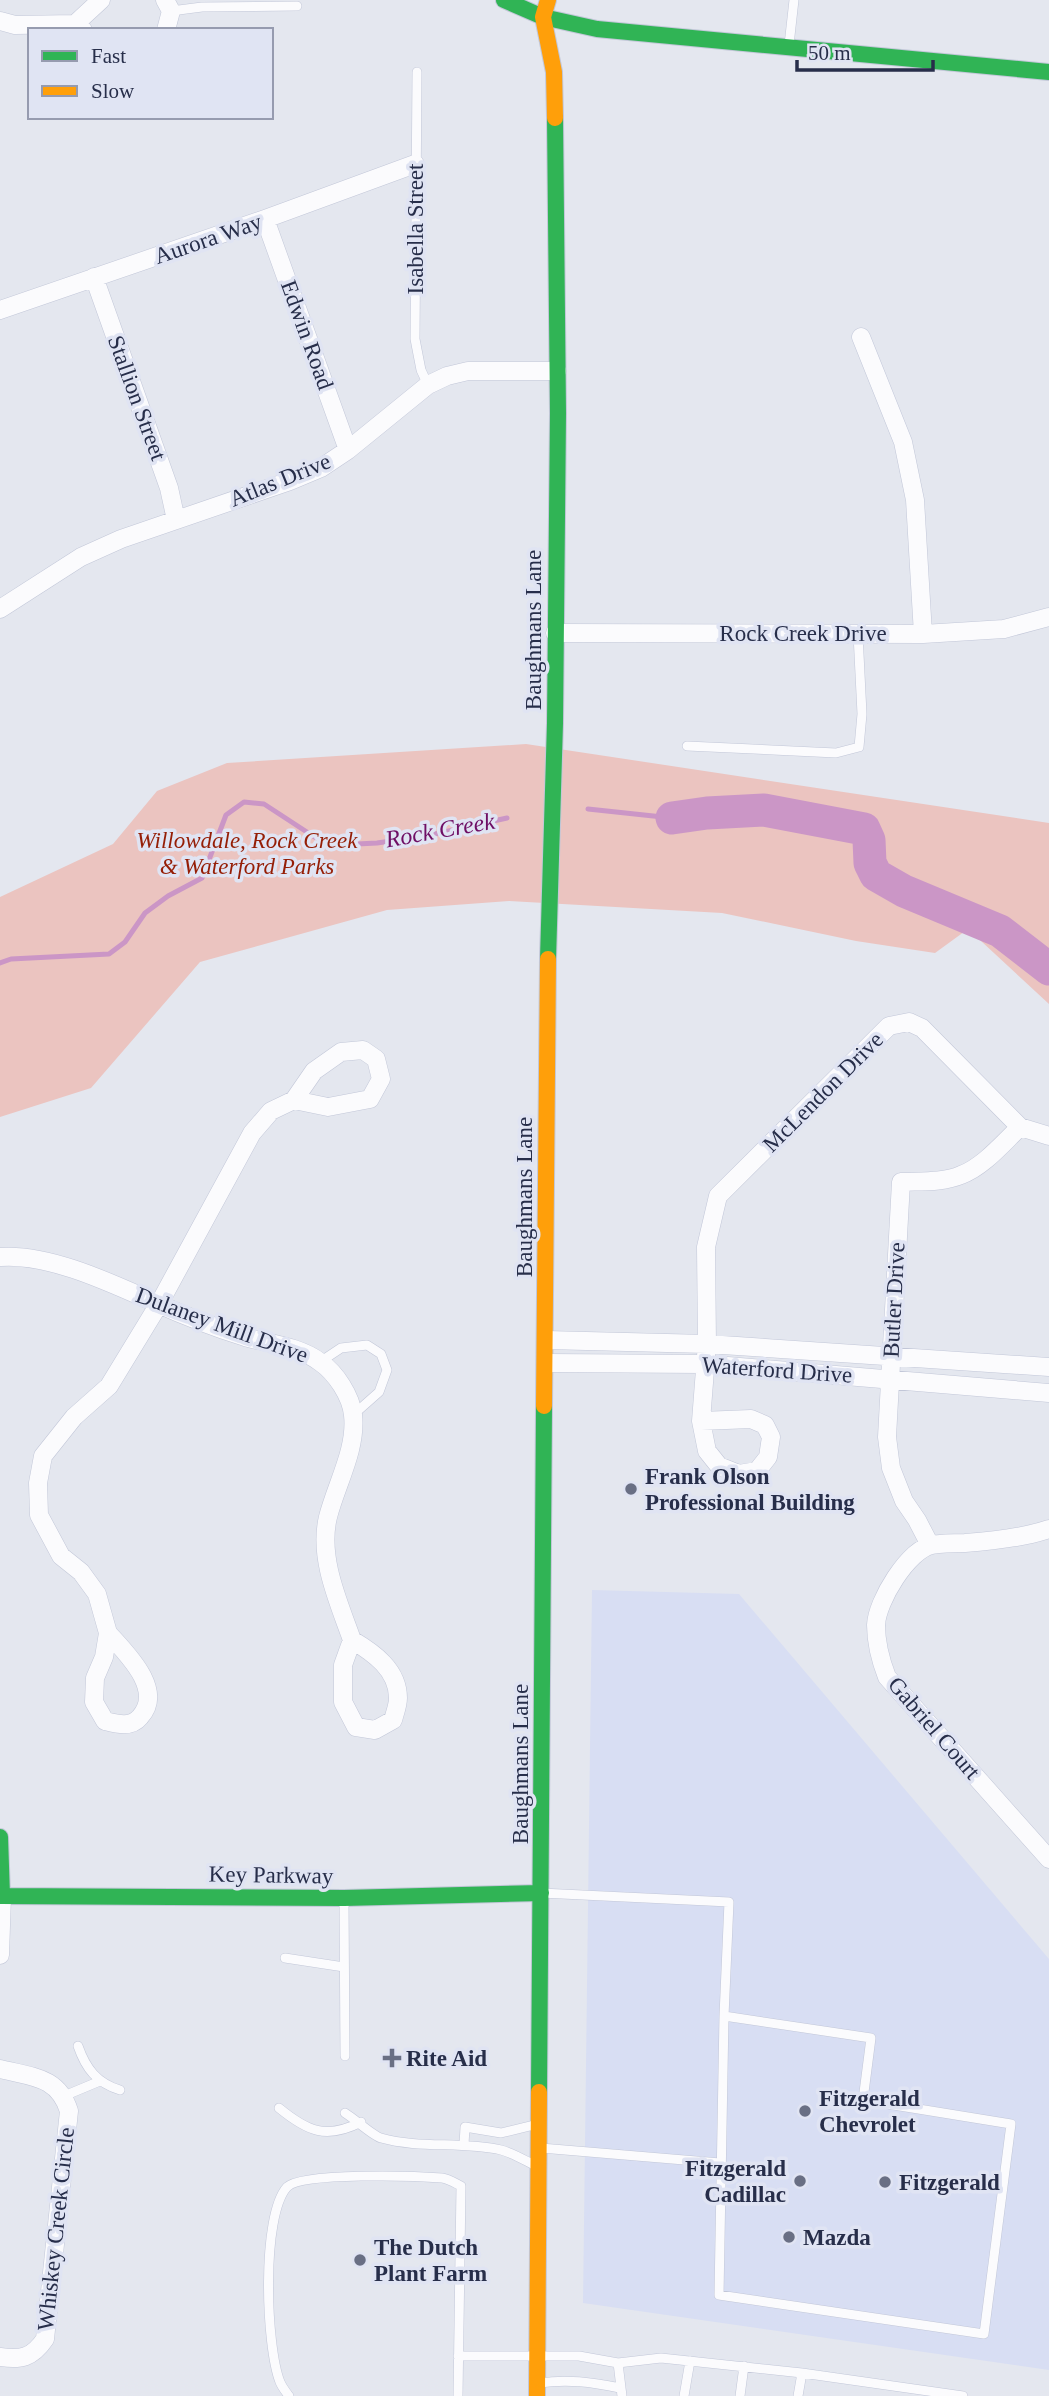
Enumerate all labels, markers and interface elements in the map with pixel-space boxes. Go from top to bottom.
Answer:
legend [28,28,273,119]
scale bar [797,28,934,72]
text: 50 m [808,41,851,65]
text: Fast [91,44,126,68]
text: Slow [91,79,135,103]
street label: Isabella Street [403,163,428,294]
street label: Aurora Way [151,209,266,269]
street label: Edwin Road [276,277,338,393]
street label: Stallion Street [103,332,171,464]
street label: Atlas Drive [226,448,334,512]
street label: Baughmans Lane [521,550,546,710]
street label: Rock Creek Drive [719,621,887,646]
water label: Rock Creek [382,808,497,853]
park label: Willowdale, Rock Creek & Waterford Parks [137,828,358,879]
street label: McLendon Drive [758,1027,888,1157]
street label: Baughmans Lane [512,1117,537,1277]
street label: Butler Drive [878,1242,910,1358]
street label: Dulaney Mill Drive [132,1282,312,1368]
street label: Waterford Drive [701,1352,853,1388]
place label: Frank Olson Professional Building [645,1464,855,1515]
marker: Frank Olson Professional Building [623,1481,639,1497]
street label: Gabriel Court [883,1672,986,1785]
street label: Baughmans Lane [508,1684,533,1844]
street label: Key Parkway [209,1861,334,1889]
place label: Rite Aid [406,2046,487,2071]
marker: Rite Aid [384,2050,400,2066]
place label: Fitzgerald Chevrolet [819,2086,920,2137]
marker: Fitzgerald Chevrolet [797,2103,813,2119]
street label: Whiskey Creek Circle [33,2126,79,2332]
place label: Fitzgerald Cadillac [685,2156,786,2207]
place label: Fitzgerald [899,2170,1000,2195]
marker: Fitzgerald Cadillac [792,2173,808,2189]
marker: Fitzgerald [877,2174,893,2190]
place label: Mazda [803,2225,871,2250]
marker: Mazda [781,2229,797,2245]
place label: The Dutch Plant Farm [374,2235,487,2286]
marker: The Dutch Plant Farm [352,2252,368,2268]

